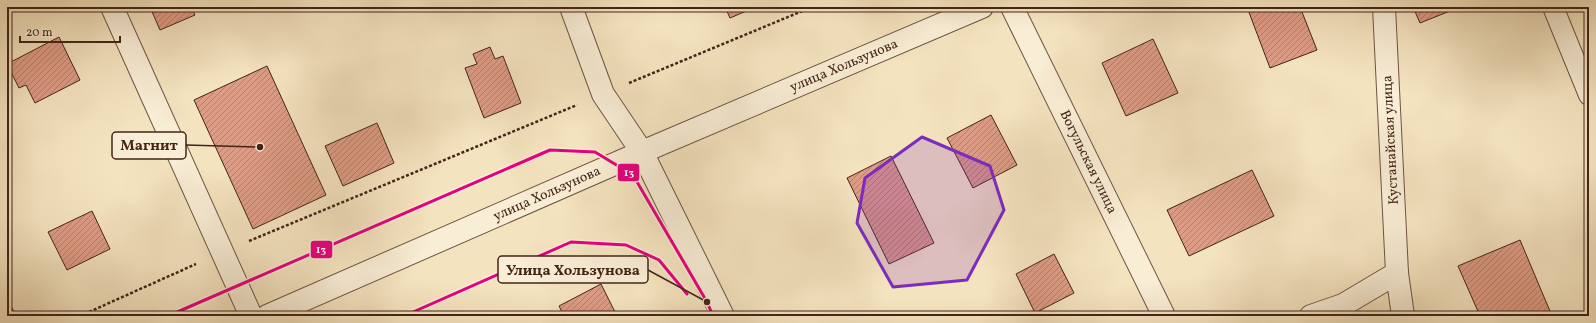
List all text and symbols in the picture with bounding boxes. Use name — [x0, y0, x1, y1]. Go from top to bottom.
scale bar — [20, 18, 120, 44]
text: 20 m — [26, 25, 53, 41]
street label: улица Хользунова — [787, 35, 901, 97]
street label: Кустанайская улица — [1378, 75, 1404, 205]
street label: Вогульская улица — [1055, 107, 1121, 217]
callout: Магнит — [112, 132, 186, 159]
text: Магнит — [120, 136, 178, 157]
street label: улица Хользунова — [490, 162, 604, 226]
line badge: 13 — [617, 163, 640, 182]
text: 13 — [624, 166, 634, 181]
line badge: 13 — [310, 240, 333, 259]
text: 13 — [316, 243, 326, 258]
callout: Улица Хользунова — [498, 256, 648, 283]
text: Улица Хользунова — [506, 261, 640, 282]

